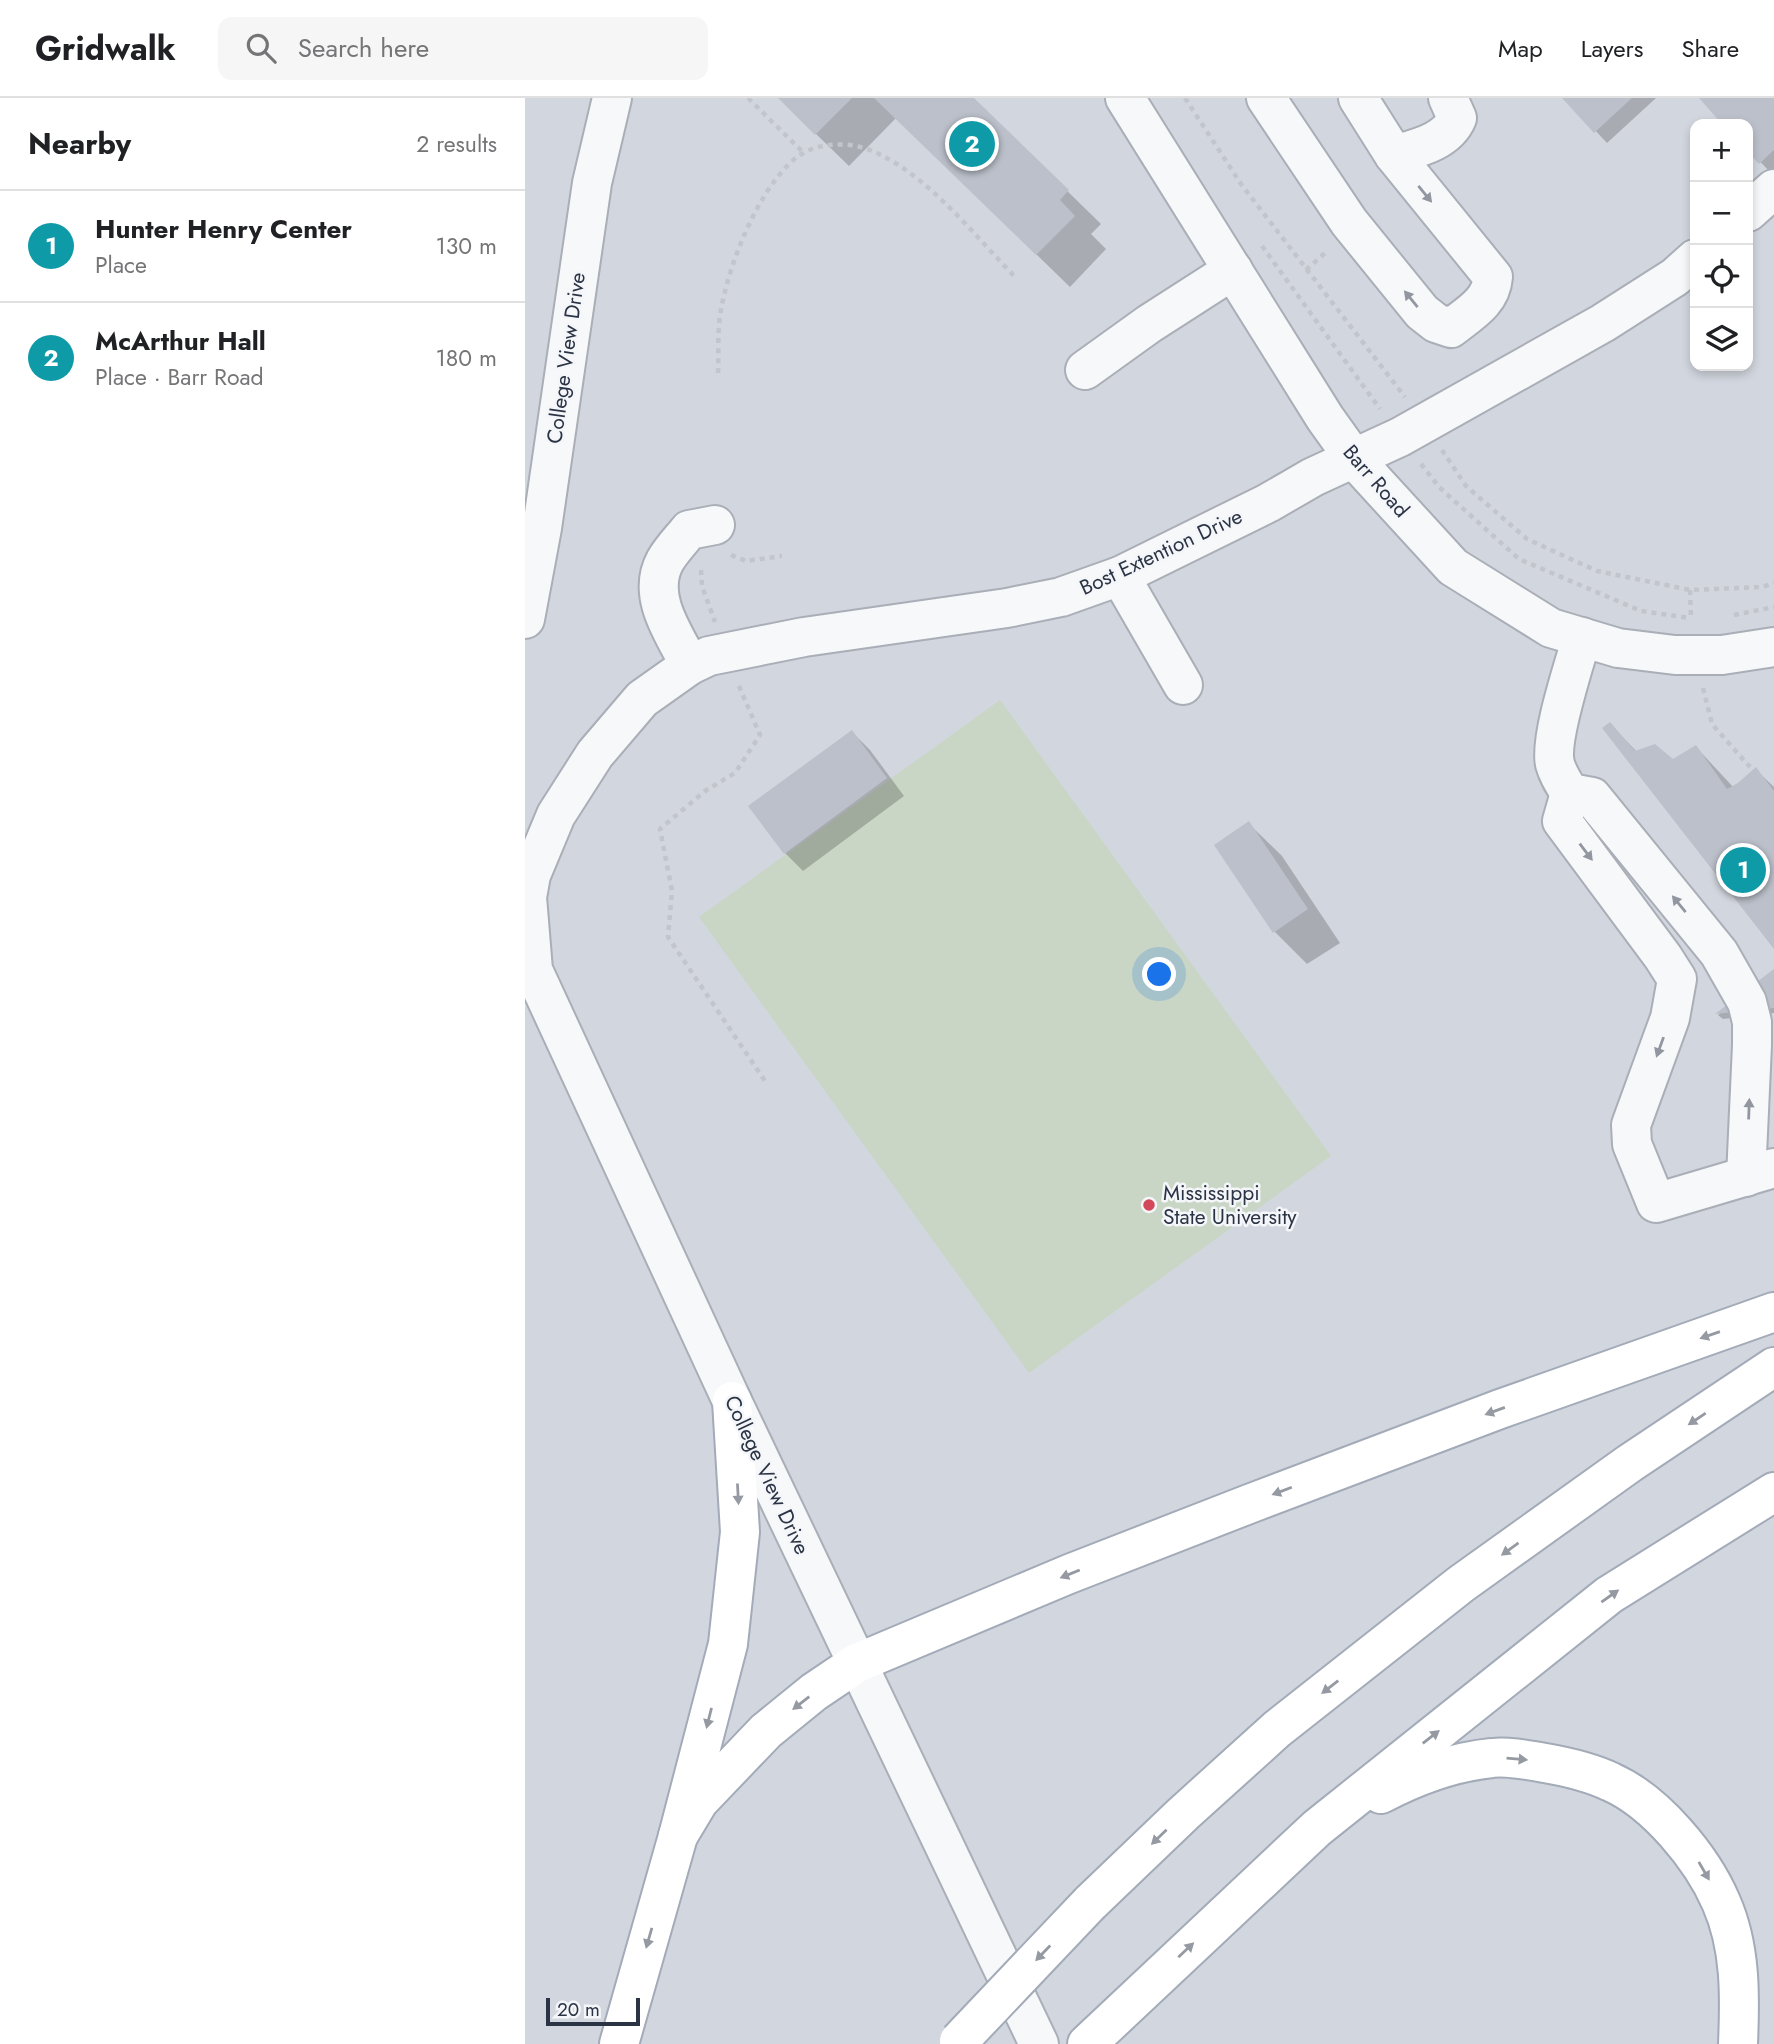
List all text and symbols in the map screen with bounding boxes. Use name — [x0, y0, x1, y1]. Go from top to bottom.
search box — [218, 17, 708, 80]
text: Gridwalk — [35, 25, 176, 72]
icon: search — [242, 29, 280, 67]
text: Search here — [298, 29, 429, 67]
text: Map — [1498, 31, 1543, 66]
text: Layers — [1581, 31, 1643, 66]
text: Share — [1681, 31, 1739, 66]
pin: 2 — [949, 118, 995, 170]
map controls — [1690, 119, 1753, 371]
button: + — [1690, 119, 1753, 182]
text: Nearby — [28, 122, 131, 165]
text: 2 results — [416, 127, 497, 161]
button: − — [1690, 182, 1753, 245]
one-way arrow — [1418, 184, 1433, 202]
text: Hunter Henry Center — [95, 210, 352, 248]
text: 1 — [45, 229, 57, 263]
text: 130 m — [435, 229, 497, 263]
button: locate — [1690, 245, 1753, 308]
text: Place — [95, 248, 147, 282]
street label: College View Drive — [539, 270, 593, 445]
one-way arrow — [1404, 290, 1419, 307]
button: layers — [1690, 308, 1753, 371]
text: McArthur Hall — [95, 322, 266, 360]
text: 2 — [43, 341, 59, 375]
text: 180 m — [435, 341, 497, 375]
text: Place · Barr Road — [95, 360, 264, 394]
street label: Barr Road — [1336, 438, 1416, 524]
street label: Bost Extention Drive — [1075, 501, 1247, 603]
one-way arrow — [1578, 843, 1593, 861]
pin: 1 — [1720, 844, 1766, 896]
one-way arrow — [1672, 896, 1687, 913]
your location — [1142, 957, 1176, 991]
one-way arrow — [1654, 1037, 1665, 1058]
one-way arrow — [1743, 1098, 1754, 1120]
place label: Mississippi State University — [1163, 1178, 1297, 1232]
marker: Mississippi State University — [1141, 1197, 1157, 1213]
one-way arrow — [1699, 1330, 1720, 1341]
street label: College View Drive — [717, 1390, 817, 1560]
one-way arrow — [1485, 1406, 1506, 1417]
one-way arrow — [1687, 1412, 1707, 1425]
one-way arrow — [733, 1483, 744, 1505]
one-way arrow — [1272, 1486, 1293, 1497]
one-way arrow — [1501, 1542, 1519, 1556]
one-way arrow — [1060, 1568, 1081, 1579]
one-way arrow — [1601, 1589, 1619, 1603]
one-way arrow — [1321, 1680, 1339, 1695]
one-way arrow — [792, 1695, 810, 1710]
one-way arrow — [703, 1708, 713, 1729]
one-way arrow — [1422, 1729, 1440, 1744]
one-way arrow — [1506, 1754, 1528, 1765]
one-way arrow — [1150, 1829, 1167, 1846]
one-way arrow — [1698, 1862, 1710, 1881]
one-way arrow — [644, 1928, 654, 1949]
one-way arrow — [1177, 1942, 1195, 1958]
one-way arrow — [1035, 1944, 1051, 1961]
scale bar — [546, 1995, 641, 2027]
text: 20 m — [557, 1996, 600, 2023]

